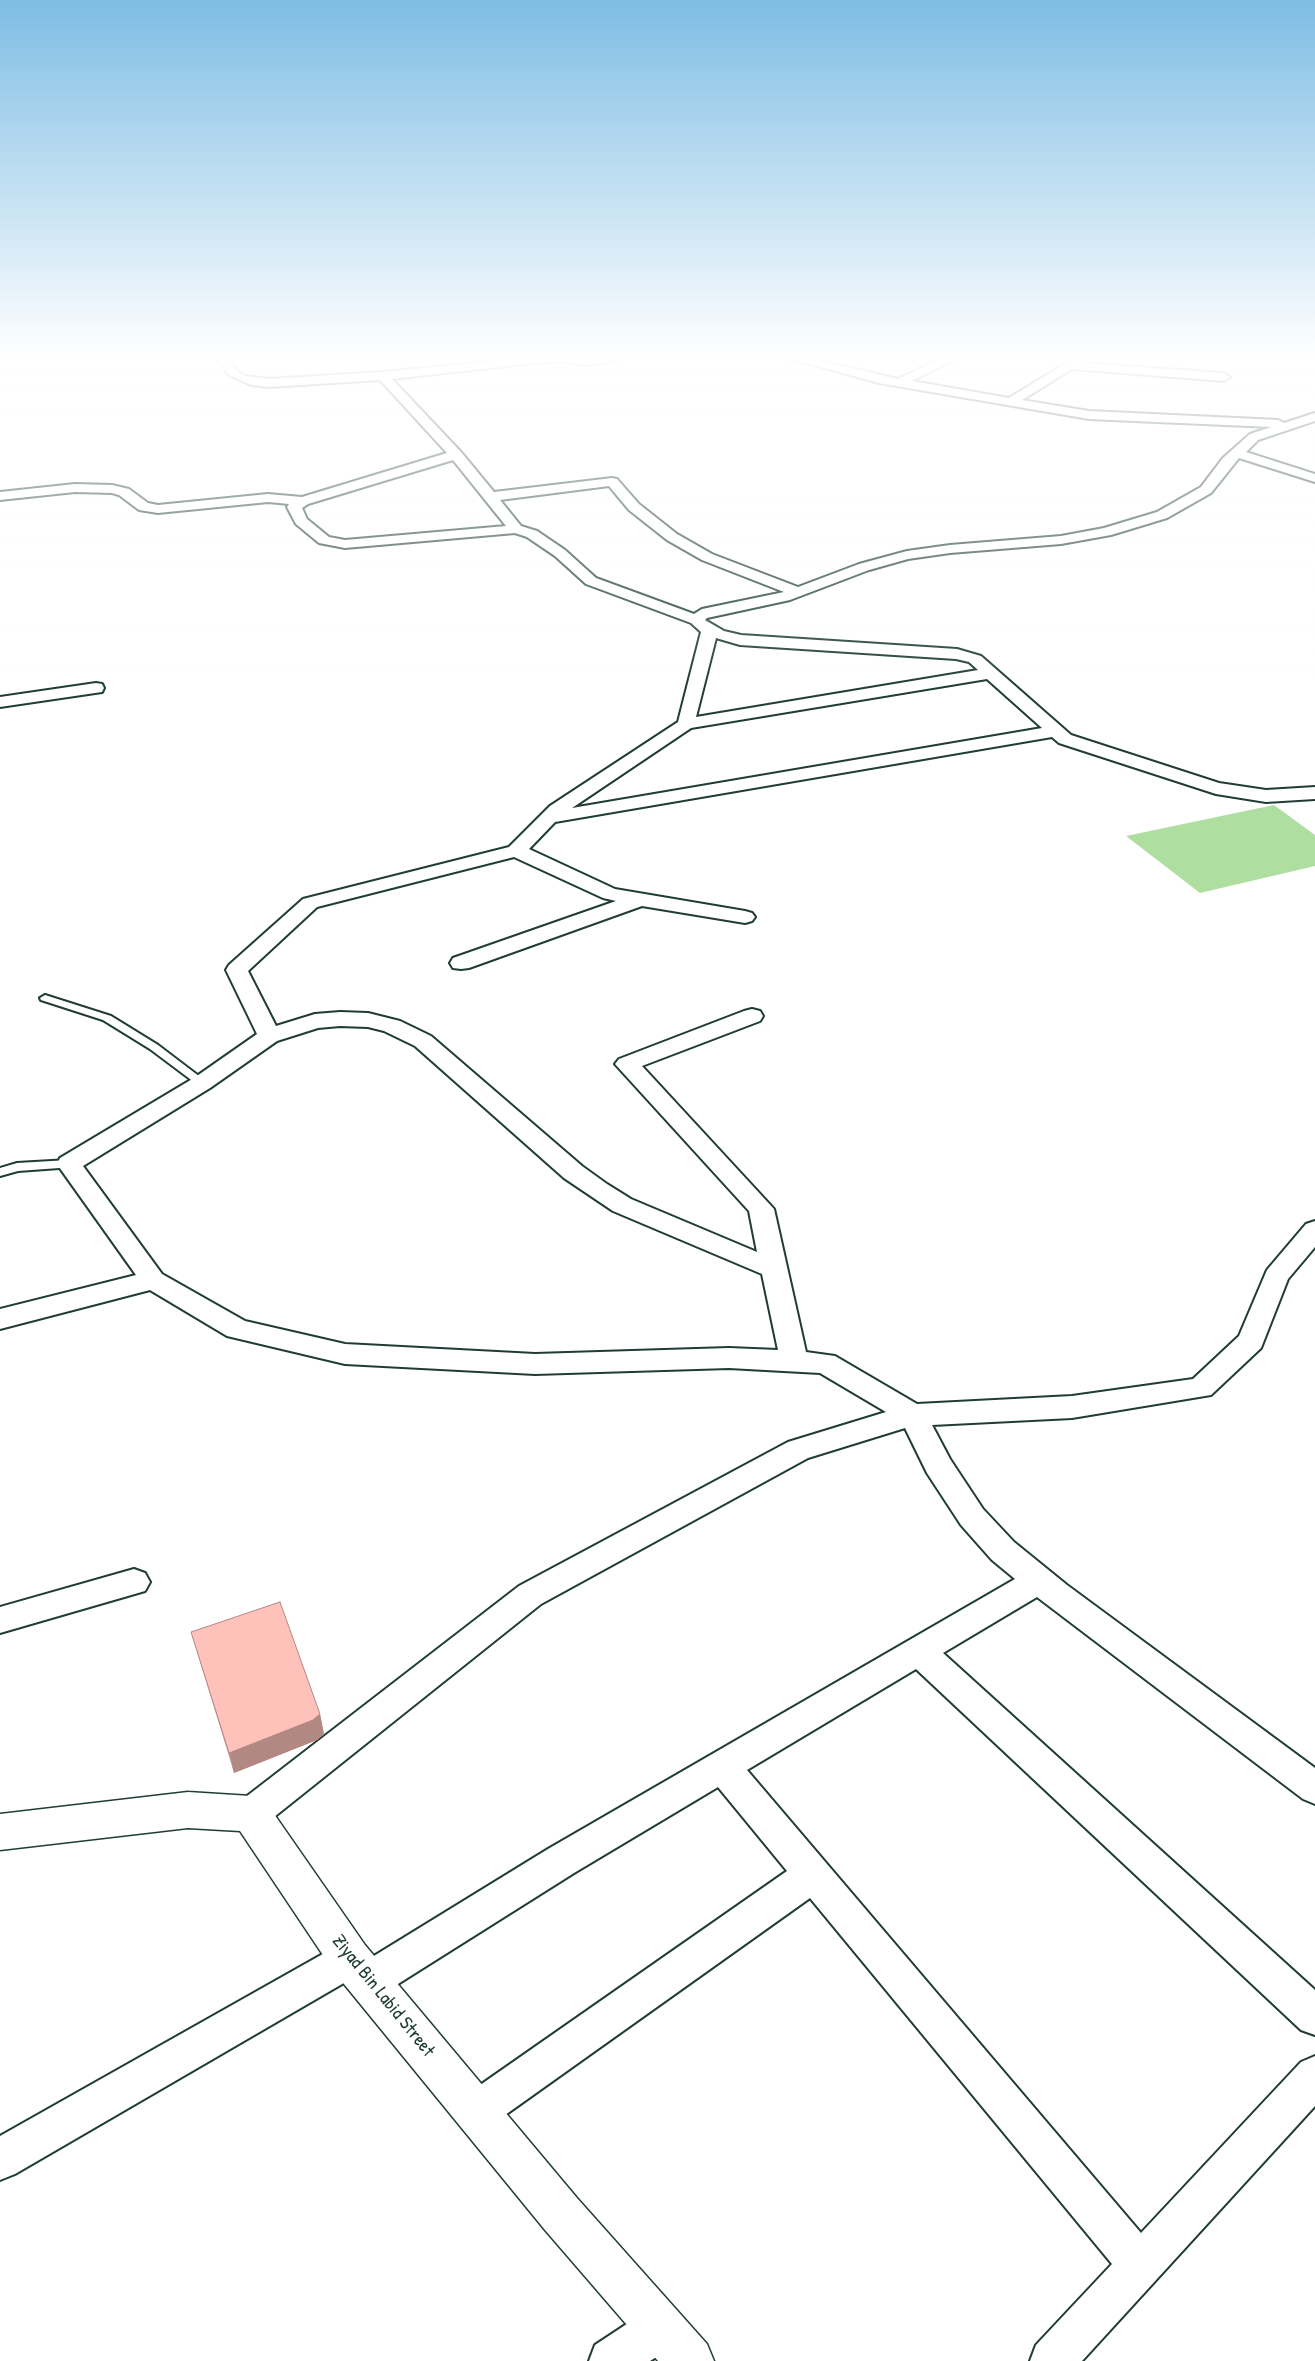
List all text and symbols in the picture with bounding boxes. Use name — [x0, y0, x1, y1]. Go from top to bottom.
street label: Ziyad Bin Labid Street — [327, 1930, 439, 2062]

